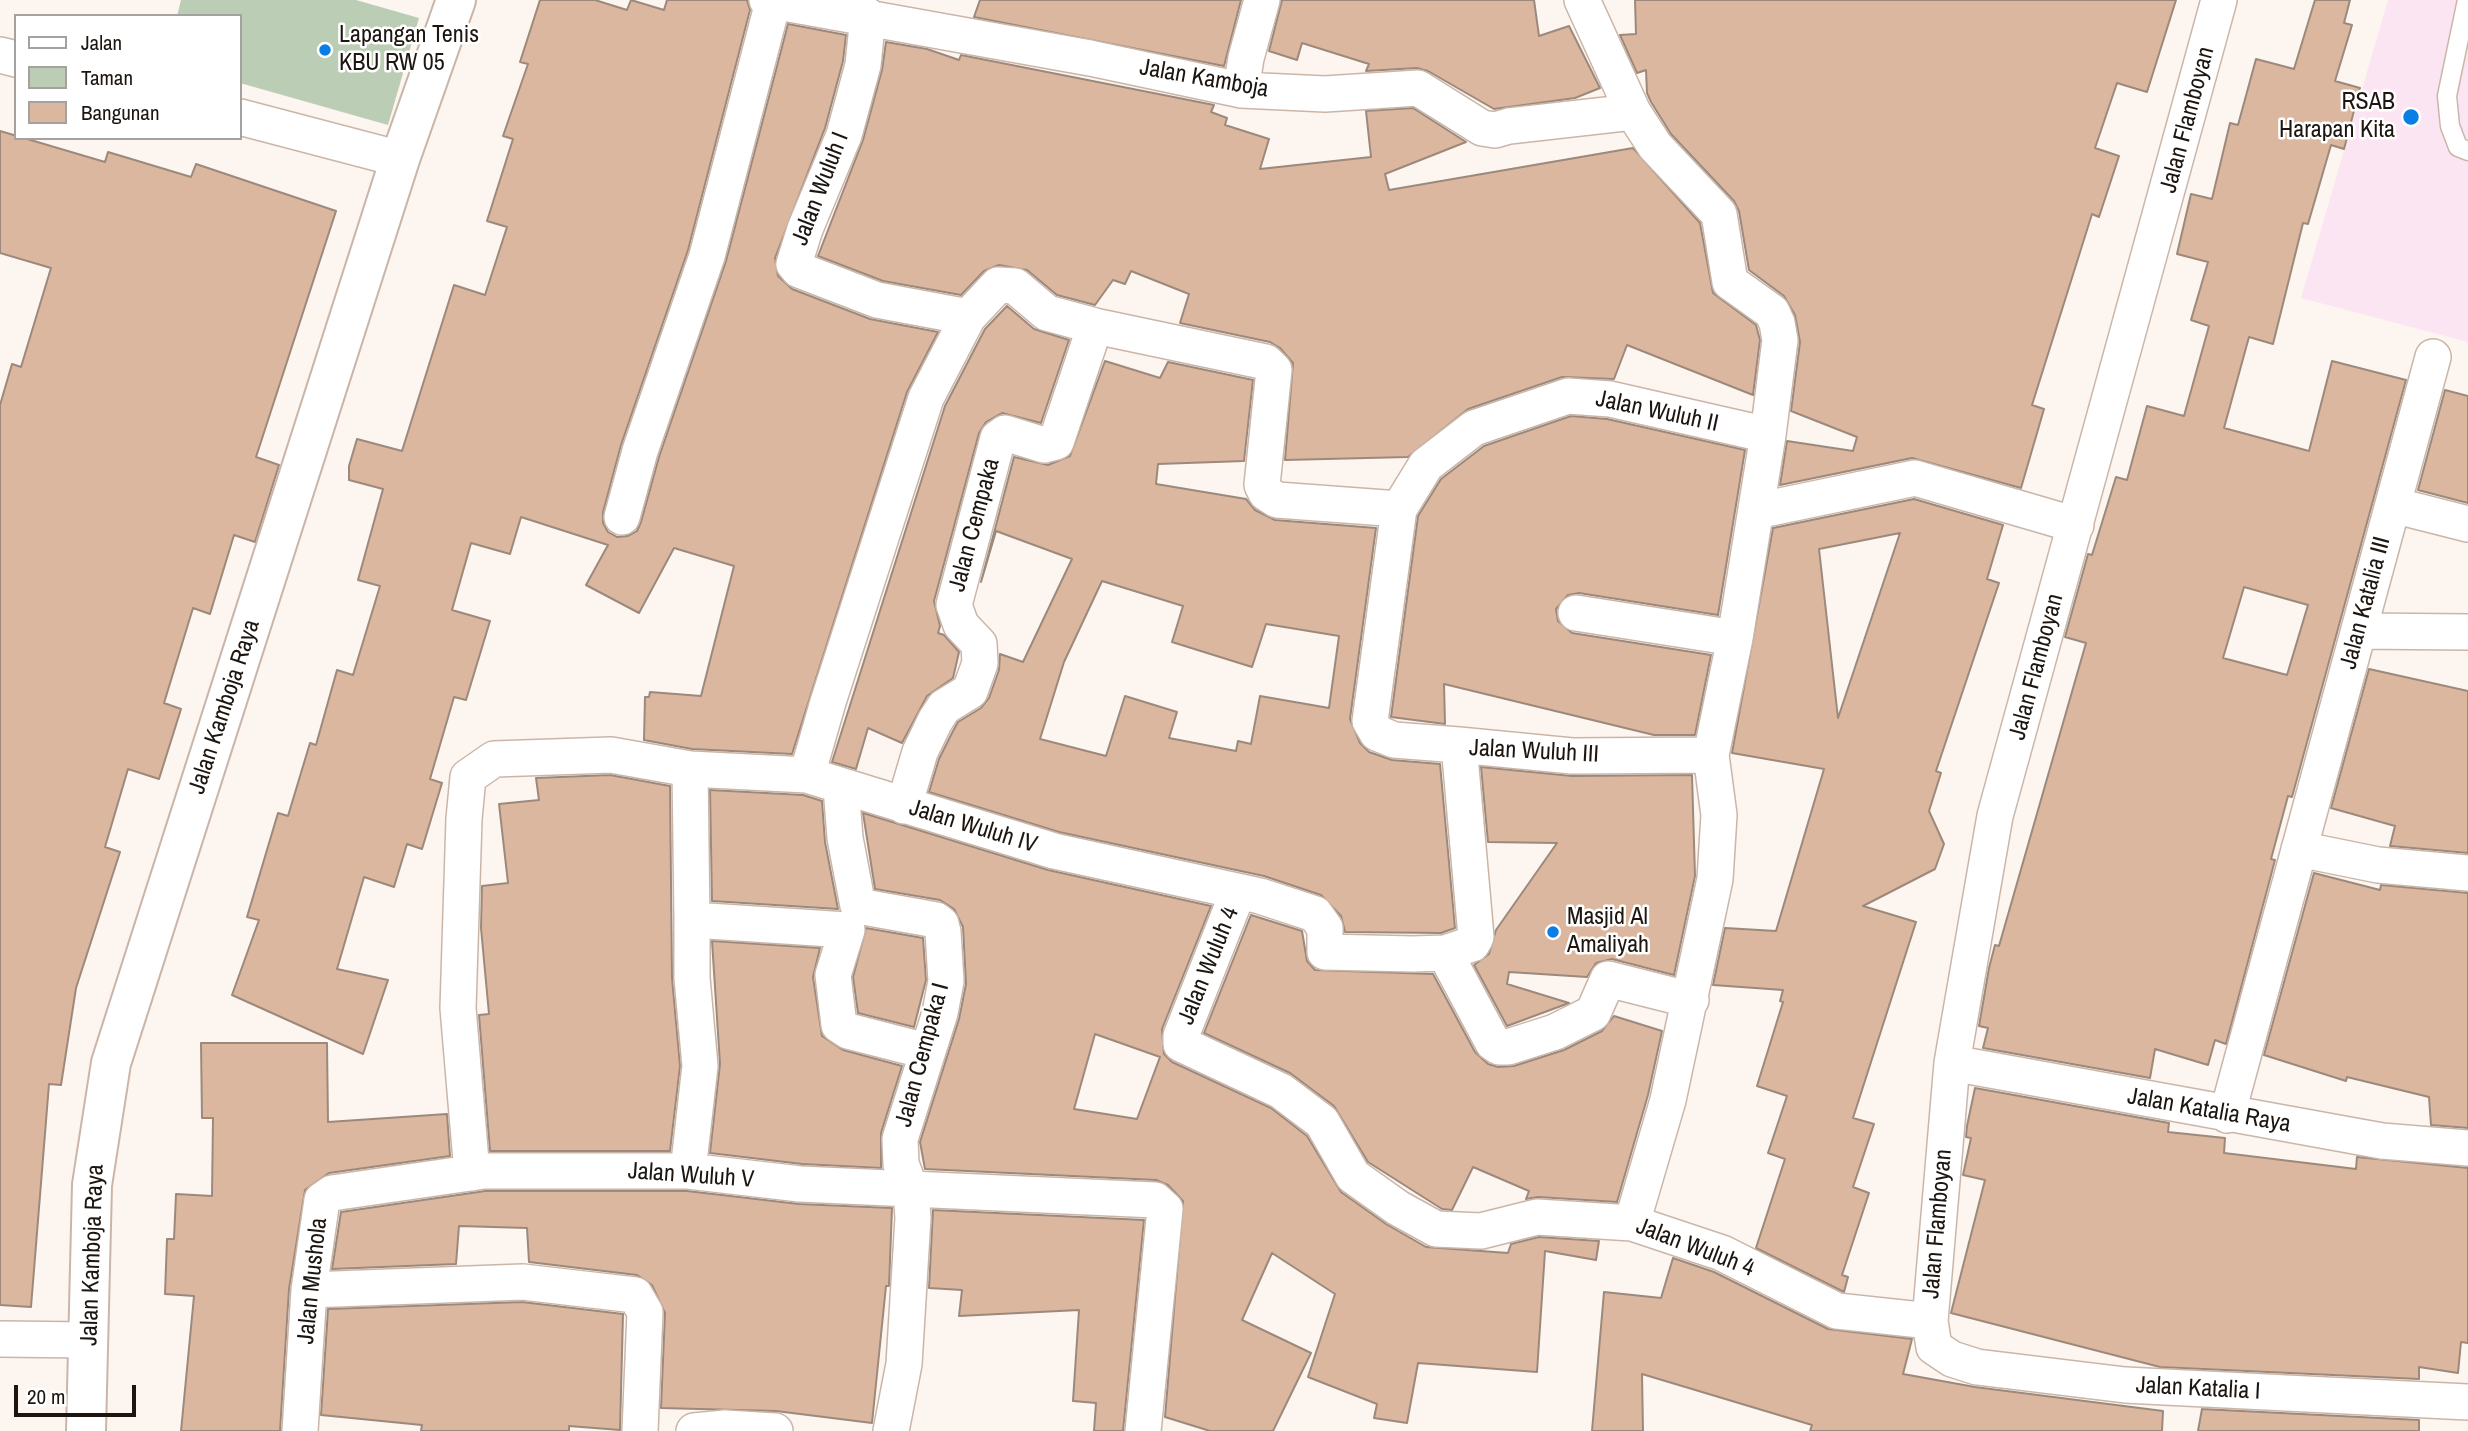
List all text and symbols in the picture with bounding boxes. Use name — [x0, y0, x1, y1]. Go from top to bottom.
legend — [14, 14, 242, 140]
place label: Lapangan Tenis KBU RW 05 — [339, 22, 479, 78]
text: Jalan — [81, 28, 122, 57]
marker: Lapangan Tenis KBU RW 05 — [317, 42, 333, 58]
street label: Jalan Flamboyan — [2155, 44, 2221, 196]
street label: Jalan Kamboja — [1137, 54, 1271, 104]
text: Taman — [81, 63, 133, 92]
place label: RSAB Harapan Kita — [2279, 89, 2395, 145]
text: Bangunan — [81, 98, 160, 127]
marker: RSAB Harapan Kita — [2401, 107, 2421, 127]
street label: Jalan Wuluh I — [786, 128, 856, 250]
street label: Jalan Wuluh II — [1593, 385, 1721, 439]
street label: Jalan Cempaka — [943, 455, 1007, 595]
street label: Jalan Katalia III — [2335, 534, 2397, 672]
street label: Jalan Flamboyan — [2004, 591, 2070, 743]
street label: Jalan Kamboja Raya — [183, 616, 267, 798]
street label: Jalan Wuluh III — [1468, 734, 1600, 770]
street label: Jalan Wuluh IV — [906, 794, 1040, 860]
street label: Jalan Wuluh 4 — [1172, 903, 1246, 1029]
place label: Masjid Al Amaliyah — [1567, 904, 1649, 960]
marker: Masjid Al Amaliyah — [1545, 924, 1561, 940]
street label: Jalan Cempaka I — [890, 980, 956, 1130]
street label: Jalan Katalia Raya — [2125, 1082, 2293, 1140]
street label: Jalan Flamboyan — [1917, 1148, 1959, 1300]
street label: Jalan Wuluh V — [627, 1157, 755, 1195]
street label: Jalan Kamboja Raya — [75, 1164, 111, 1346]
street label: Jalan Wuluh 4 — [1632, 1212, 1758, 1284]
street label: Jalan Mushola — [292, 1216, 334, 1346]
street label: Jalan Katalia I — [2135, 1371, 2261, 1407]
scale bar — [18, 1372, 140, 1416]
text: 20 m — [27, 1382, 65, 1411]

